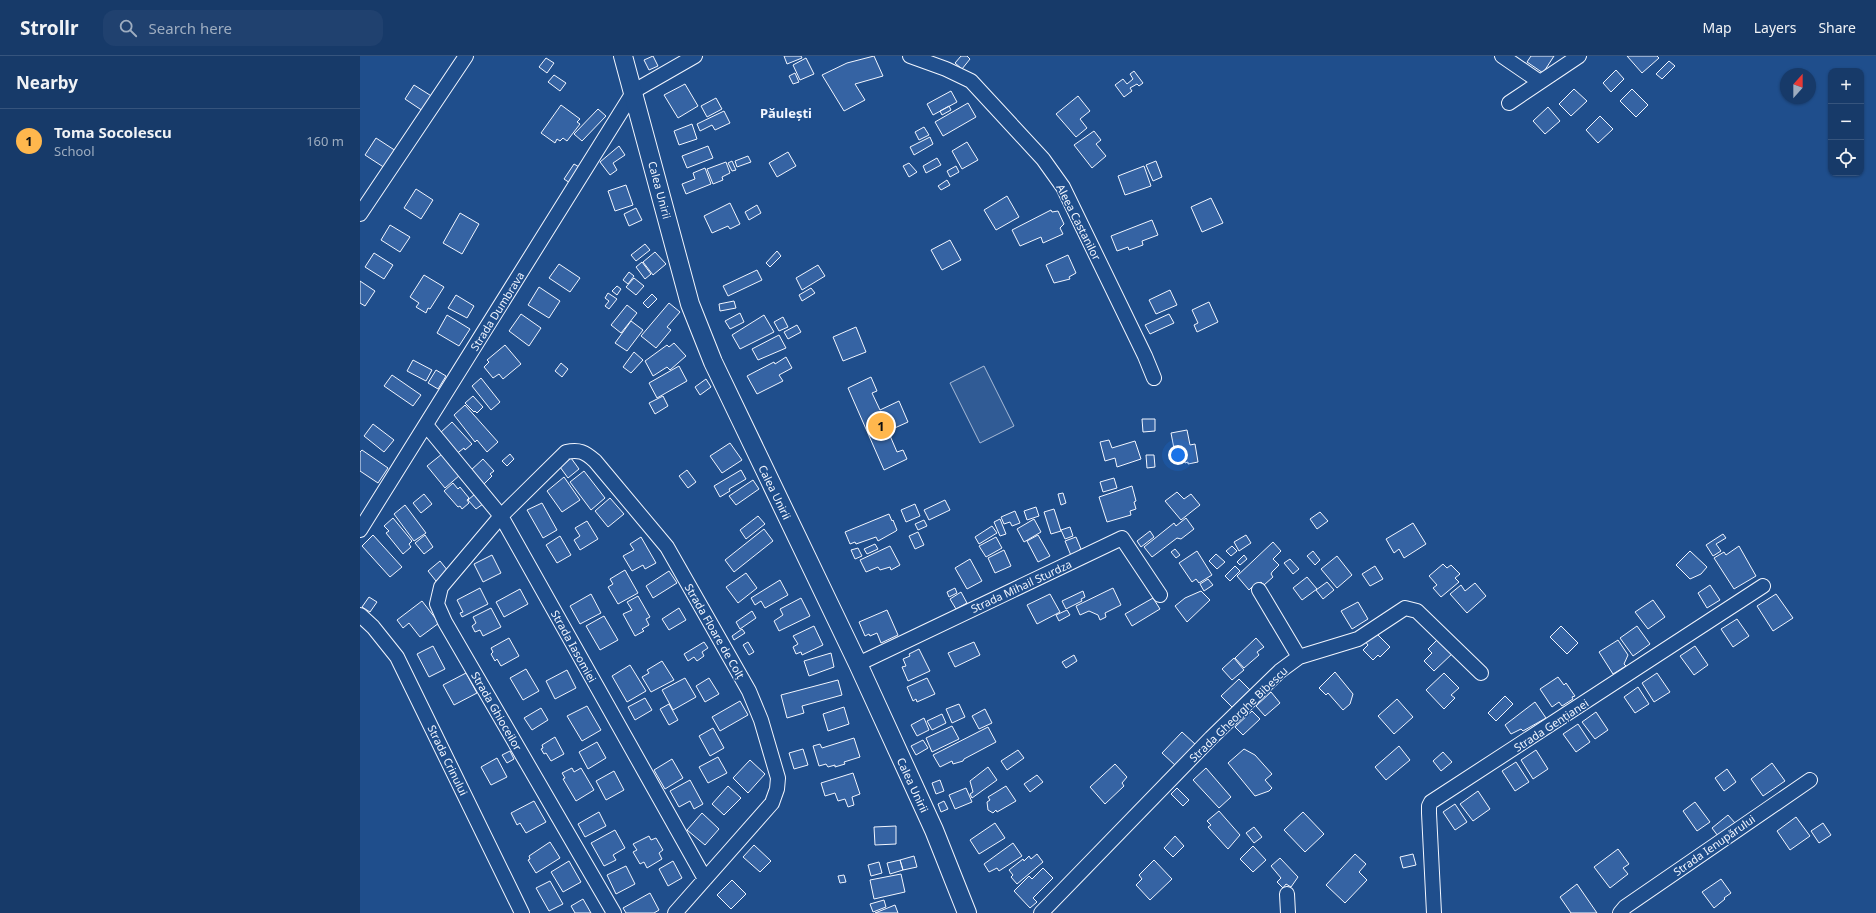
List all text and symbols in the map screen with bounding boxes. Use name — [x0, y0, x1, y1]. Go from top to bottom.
search box — [103, 10, 383, 46]
text: Strollr — [20, 15, 79, 41]
icon: search — [117, 17, 139, 39]
text: Search here — [149, 18, 232, 38]
text: Map — [1703, 18, 1732, 37]
text: Layers — [1754, 18, 1796, 37]
text: Share — [1818, 18, 1856, 37]
north arrow — [1780, 68, 1816, 104]
map controls — [1828, 68, 1864, 176]
button: + — [1828, 68, 1864, 104]
text: Nearby — [16, 71, 78, 94]
district label: Păulești — [760, 104, 812, 122]
button: − — [1828, 104, 1864, 140]
text: Toma Socolescu — [54, 122, 172, 142]
text: 1 — [25, 132, 33, 150]
text: 160 m — [306, 132, 344, 150]
button: locate — [1828, 140, 1864, 176]
text: School — [54, 142, 95, 160]
street label: Calea Unirii — [645, 160, 675, 220]
street label: Aleea Castanilor — [1053, 181, 1105, 263]
street label: Strada Dumbrava — [467, 269, 527, 353]
pin: 1 — [868, 411, 894, 441]
your location — [1168, 445, 1188, 465]
street label: Calea Unirii — [755, 462, 795, 522]
street label: Strada Mihail Sturdza — [968, 556, 1074, 616]
street label: Strada Floare de Colț — [682, 581, 748, 681]
street label: Strada Iasomiei — [548, 607, 600, 685]
street label: Strada Gheorghe Bibescu — [1186, 663, 1290, 765]
street label: Strada Ghioceilor — [468, 669, 526, 754]
street label: Strada Gențianei — [1511, 695, 1591, 755]
street label: Strada Crinului — [424, 722, 472, 798]
street label: Calea Unirii — [894, 755, 932, 815]
street label: Strada Ienupărului — [1670, 811, 1758, 879]

